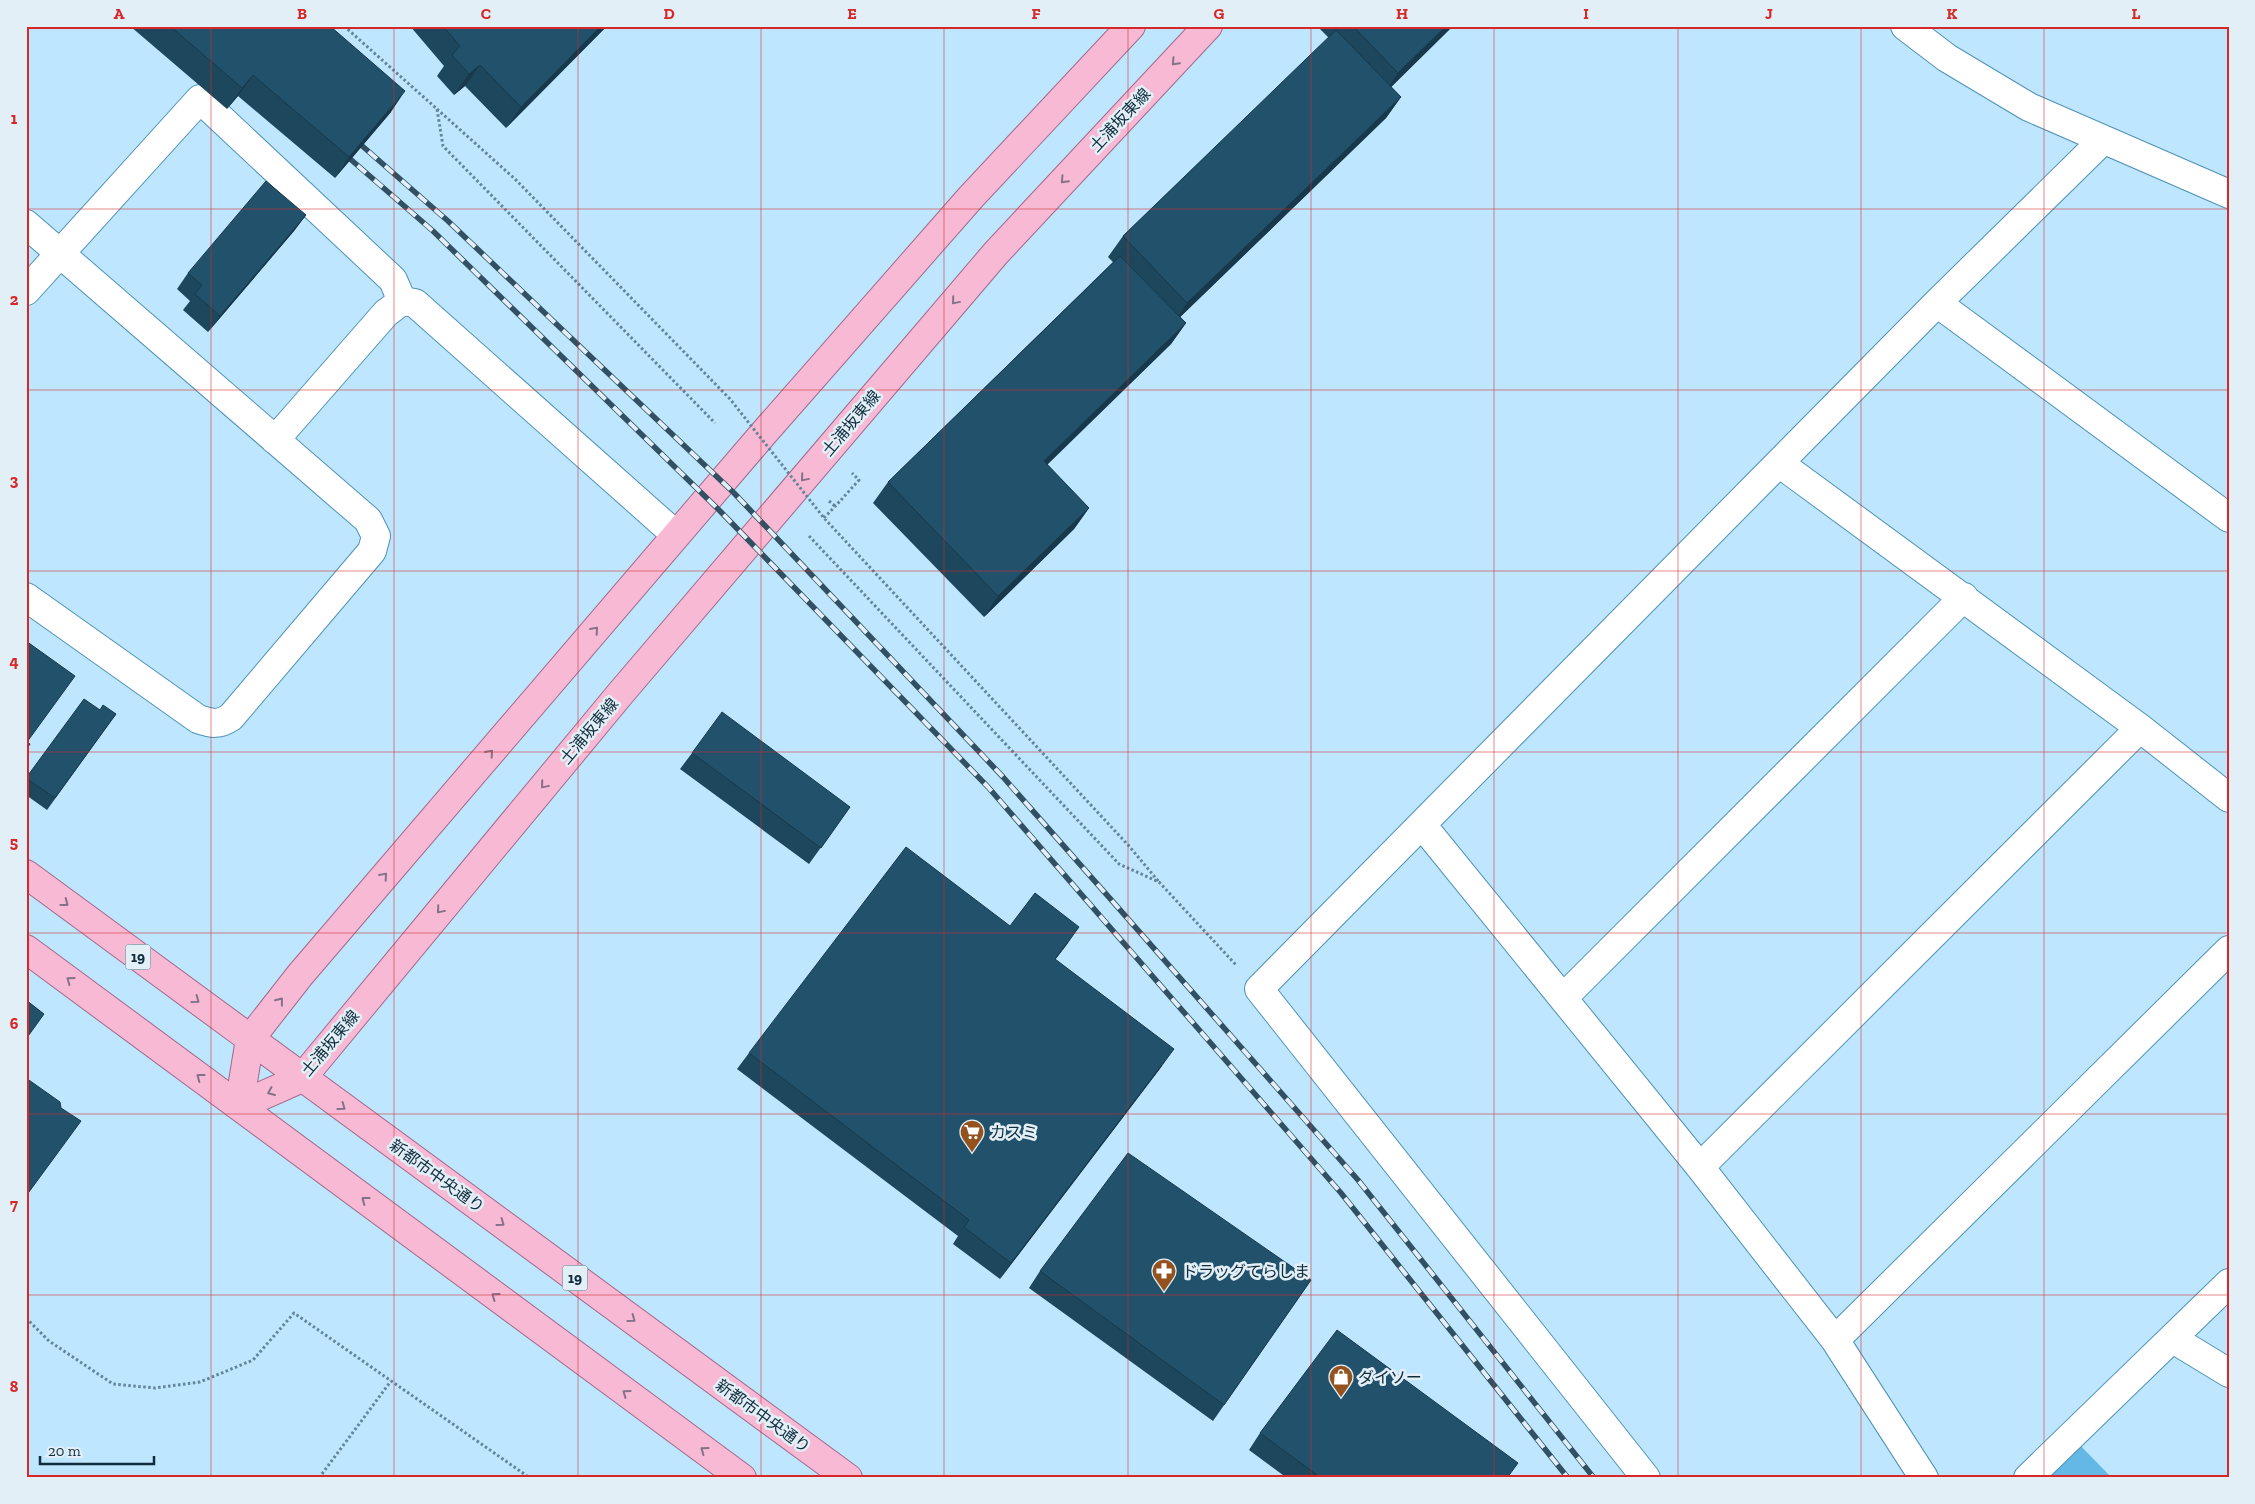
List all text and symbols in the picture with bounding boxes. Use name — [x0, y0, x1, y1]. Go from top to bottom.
text: A — [114, 4, 125, 23]
text: B — [297, 4, 307, 23]
text: C — [481, 4, 491, 23]
text: D — [663, 4, 675, 23]
text: E — [847, 4, 857, 23]
text: F — [1031, 4, 1041, 23]
text: G — [1214, 4, 1225, 23]
text: H — [1396, 4, 1408, 23]
text: I — [1583, 4, 1589, 23]
text: J — [1765, 4, 1773, 23]
text: K — [1947, 4, 1958, 23]
text: L — [2132, 4, 2141, 23]
one-way arrow — [1172, 56, 1181, 65]
street label: 土浦坂東線 — [1086, 84, 1154, 156]
text: 1 — [11, 109, 18, 128]
one-way arrow — [1061, 175, 1070, 184]
text: 2 — [10, 290, 19, 309]
one-way arrow — [952, 295, 961, 304]
street label: 土浦坂東線 — [818, 386, 884, 460]
text: 3 — [10, 471, 19, 490]
one-way arrow — [801, 472, 810, 481]
one-way arrow — [590, 626, 599, 635]
text: 4 — [9, 652, 19, 671]
street label: 土浦坂東線 — [556, 694, 622, 768]
one-way arrow — [484, 750, 492, 759]
one-way arrow — [542, 779, 550, 788]
text: 5 — [10, 833, 18, 852]
one-way arrow — [378, 873, 387, 882]
one-way arrow — [59, 897, 69, 906]
one-way arrow — [437, 904, 446, 913]
road number: 19 — [126, 944, 150, 970]
one-way arrow — [67, 978, 76, 986]
one-way arrow — [190, 994, 200, 1003]
one-way arrow — [274, 998, 282, 1007]
street label: 土浦坂東線 — [297, 1006, 363, 1080]
text: 6 — [10, 1014, 19, 1033]
one-way arrow — [196, 1074, 206, 1083]
one-way arrow — [267, 1086, 276, 1096]
one-way arrow — [336, 1101, 345, 1109]
supermarket icon: カスミ — [959, 1119, 985, 1153]
place label: カスミ — [990, 1123, 1038, 1142]
street label: 新都市中央通り — [386, 1135, 488, 1217]
text: 7 — [10, 1195, 18, 1214]
one-way arrow — [361, 1197, 371, 1206]
one-way arrow — [495, 1218, 504, 1226]
pharmacy icon: ドラッグてらしま — [1151, 1258, 1177, 1292]
place label: ドラッグてらしま — [1182, 1262, 1310, 1281]
road number: 19 — [562, 1266, 588, 1290]
one-way arrow — [492, 1294, 501, 1302]
one-way arrow — [626, 1314, 635, 1322]
shop icon: ダイソー — [1328, 1364, 1354, 1398]
place label: ダイソー — [1358, 1368, 1422, 1387]
street label: 新都市中央通り — [712, 1375, 814, 1457]
text: 8 — [10, 1377, 19, 1396]
one-way arrow — [622, 1390, 632, 1399]
scale bar — [40, 1434, 154, 1466]
text: 20 m — [48, 1442, 81, 1460]
one-way arrow — [700, 1447, 709, 1456]

